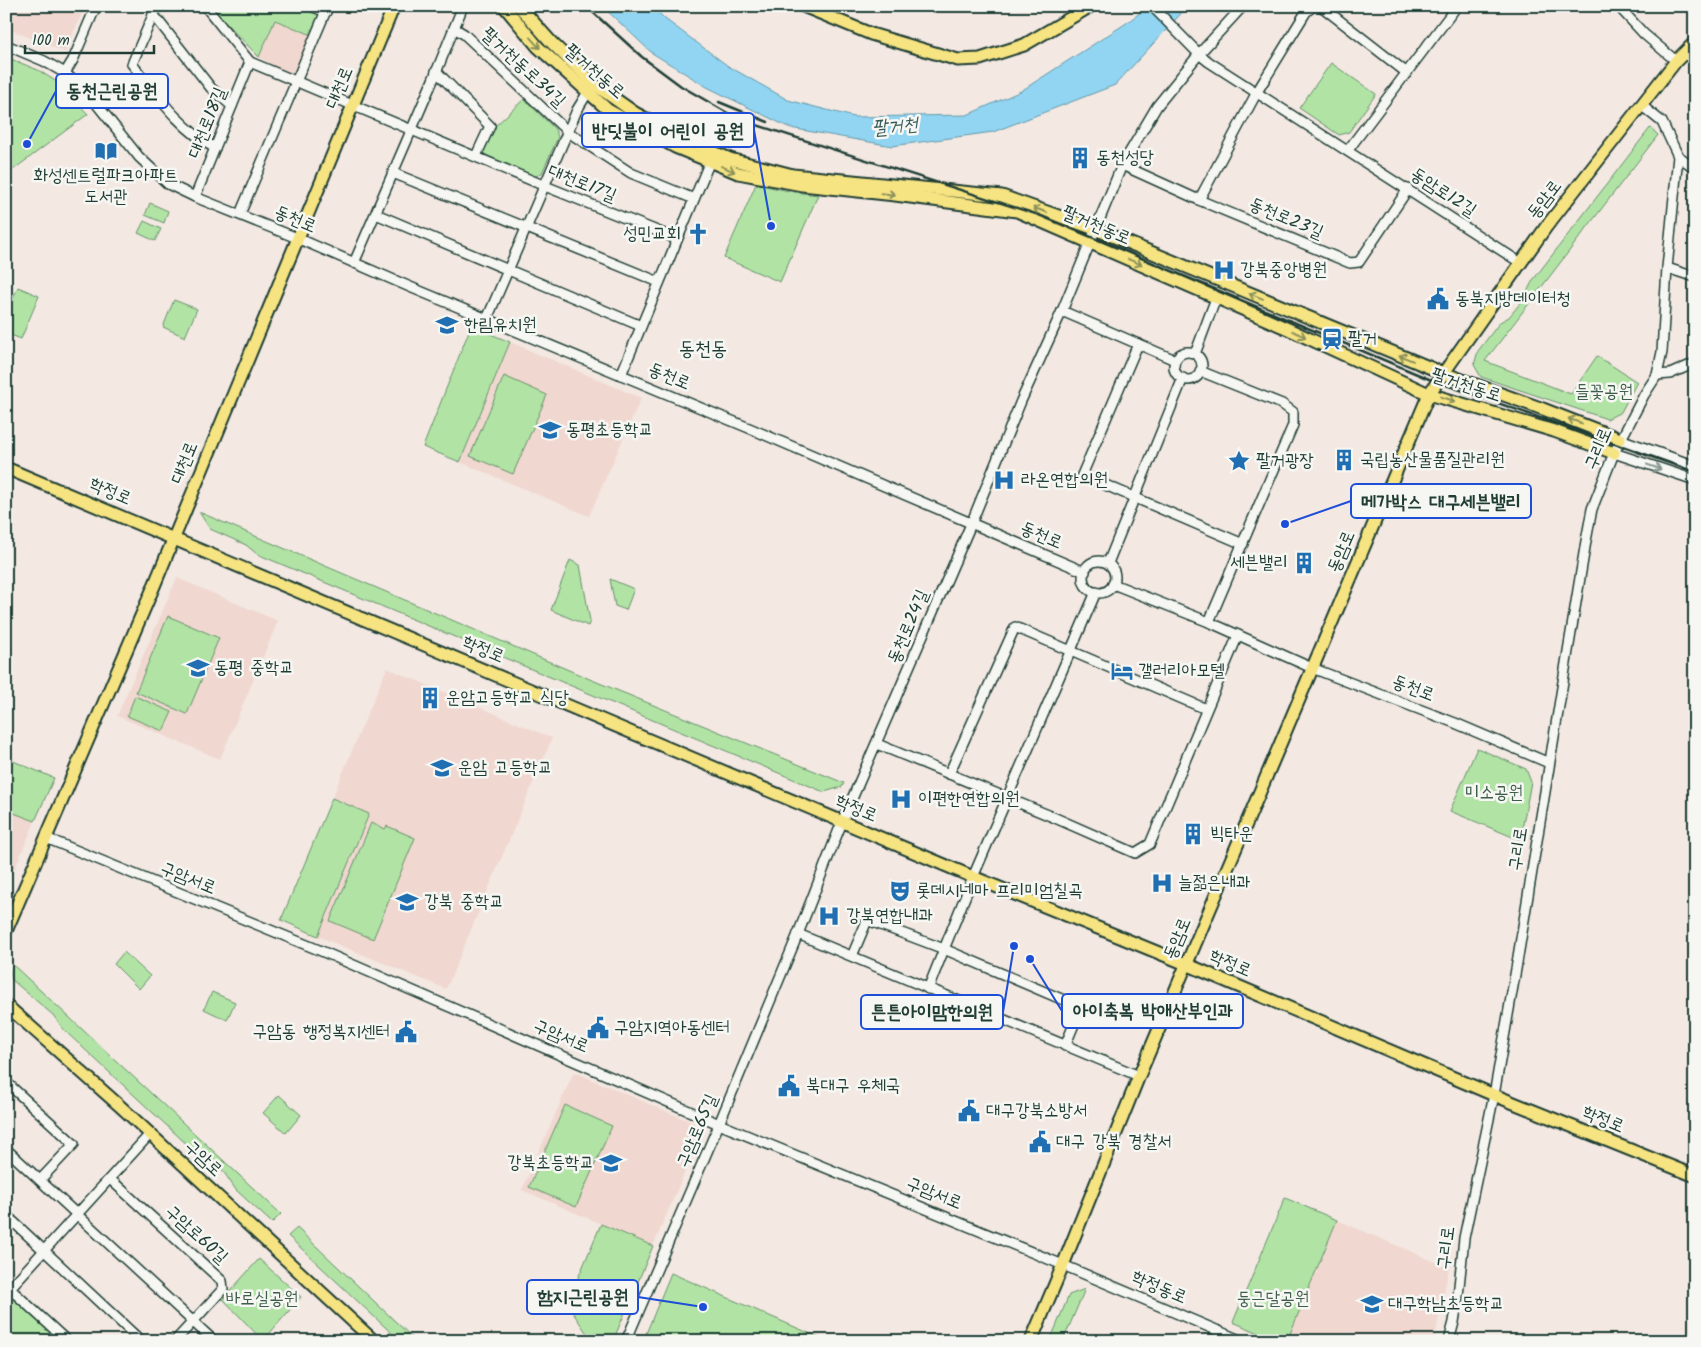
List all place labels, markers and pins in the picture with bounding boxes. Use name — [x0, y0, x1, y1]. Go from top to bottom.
callout: 동천근린공원 — [56, 74, 168, 108]
callout: 반딧불이 어린이 공원 — [582, 113, 754, 147]
library icon: 화성센트럴파크아파트 도서관 — [93, 138, 119, 164]
place label: 동천성당 — [1096, 144, 1154, 173]
building icon: 동천성당 — [1067, 145, 1093, 171]
place label: 화성센트럴파크아파트 도서관 — [34, 162, 178, 212]
place label: 성민교회 — [623, 220, 681, 249]
church icon: 성민교회 — [685, 221, 711, 247]
place label: 강북중앙병원 — [1240, 256, 1327, 285]
hospital icon: 강북중앙병원 — [1211, 257, 1237, 283]
place label: 동북지방데이터청 — [1455, 285, 1571, 314]
public building icon: 동북지방데이터청 — [1425, 286, 1451, 312]
place label: 한림유치원 — [464, 311, 536, 340]
school or university icon: 한림유치원 — [434, 312, 460, 338]
place label: 팔거 — [1348, 325, 1377, 354]
station icon: 팔거 — [1319, 326, 1345, 352]
place label: 동평초등학교 — [566, 416, 653, 445]
school or university icon: 동평초등학교 — [537, 417, 563, 443]
place label: 국립농산물품질관리원 — [1360, 446, 1505, 475]
place label: 팔거광장 — [1256, 447, 1314, 476]
building icon: 국립농산물품질관리원 — [1331, 447, 1357, 473]
place icon: 팔거광장 — [1226, 448, 1252, 474]
place label: 라온연합의원 — [1021, 466, 1108, 495]
hospital icon: 라온연합의원 — [991, 467, 1017, 493]
callout: 메가박스 대구세븐밸리 — [1351, 484, 1531, 518]
place label: 세븐밸리 — [1230, 549, 1288, 578]
building icon: 세븐밸리 — [1291, 550, 1317, 576]
place label: 동평 중학교 — [214, 654, 294, 683]
school or university icon: 동평 중학교 — [185, 655, 211, 681]
place label: 갤러리아모텔 — [1138, 657, 1225, 686]
hotel icon: 갤러리아모텔 — [1109, 658, 1135, 684]
place label: 운암고등학교 식당 — [446, 684, 570, 713]
building icon: 운암고등학교 식당 — [417, 685, 443, 711]
place label: 운암 고등학교 — [458, 754, 552, 783]
school or university icon: 운암 고등학교 — [429, 755, 455, 781]
place label: 이편한연합의원 — [918, 785, 1019, 814]
hospital icon: 이편한연합의원 — [888, 786, 914, 812]
place label: 빅타운 — [1210, 820, 1253, 849]
building icon: 빅타운 — [1180, 821, 1206, 847]
place label: 늘젊은내과 — [1178, 869, 1250, 898]
hospital icon: 늘젊은내과 — [1149, 870, 1175, 896]
place label: 롯데시네마 프리미엄칠곡 — [916, 877, 1083, 906]
theatre icon: 롯데시네마 프리미엄칠곡 — [887, 878, 913, 904]
place label: 강북 중학교 — [424, 888, 504, 917]
school or university icon: 강북 중학교 — [394, 889, 420, 915]
place label: 강북연합내과 — [846, 902, 933, 931]
hospital icon: 강북연합내과 — [816, 903, 842, 929]
callout: 아이축복 박애산부인과 — [1062, 994, 1243, 1028]
callout: 튼튼아이맘한의원 — [861, 995, 1003, 1029]
place label: 구암지역아동센터 — [614, 1014, 730, 1043]
public building icon: 구암지역아동센터 — [585, 1015, 611, 1041]
place label: 구암동 행정복지센터 — [252, 1018, 390, 1047]
public building icon: 구암동 행정복지센터 — [393, 1019, 419, 1045]
place label: 북대구 우체국 — [806, 1072, 900, 1101]
public building icon: 북대구 우체국 — [776, 1073, 802, 1099]
place label: 대구강북소방서 — [986, 1097, 1087, 1126]
public building icon: 대구강북소방서 — [956, 1098, 982, 1124]
place label: 대구 강북 경찰서 — [1056, 1128, 1172, 1157]
public building icon: 대구 강북 경찰서 — [1027, 1129, 1053, 1155]
place label: 강북초등학교 — [507, 1149, 594, 1178]
school or university icon: 강북초등학교 — [598, 1150, 624, 1176]
callout: 함지근린공원 — [527, 1280, 638, 1314]
place label: 대구학남초등학교 — [1388, 1290, 1504, 1319]
school or university icon: 대구학남초등학교 — [1359, 1291, 1385, 1317]

